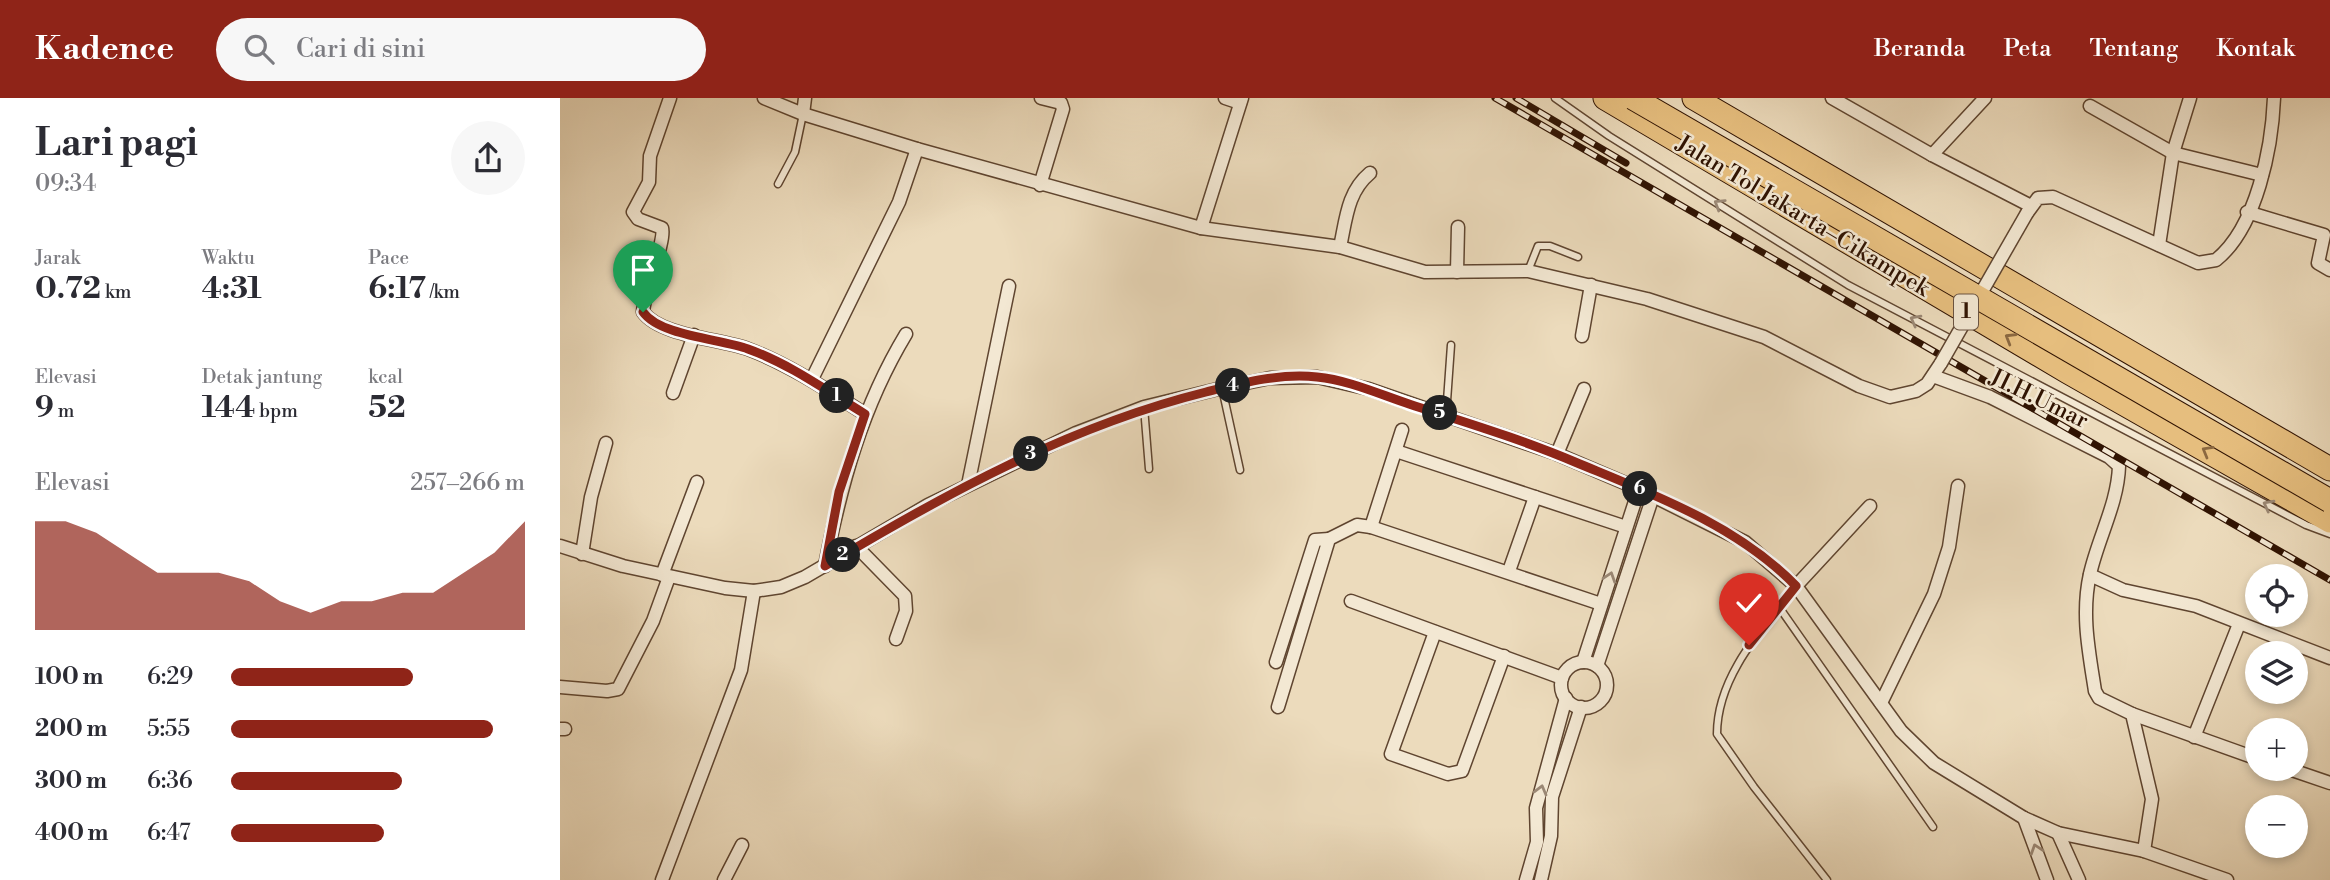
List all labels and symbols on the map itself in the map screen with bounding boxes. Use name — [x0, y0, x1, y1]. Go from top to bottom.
street label: Jalan Tol Jakarta–Cikampek — [1670, 129, 1936, 303]
one-way arrow — [1714, 200, 1727, 213]
pin — [613, 240, 673, 312]
road number: 1 — [1954, 294, 1978, 330]
one-way arrow — [1910, 314, 1922, 328]
one-way arrow — [2004, 333, 2017, 346]
street label: JI.H.Umar — [1984, 363, 2093, 435]
pin: 4 — [1216, 368, 1250, 404]
pin: 1 — [820, 378, 854, 414]
pin: 5 — [1422, 396, 1458, 430]
pin: 3 — [1014, 436, 1049, 472]
one-way arrow — [2201, 446, 2214, 459]
pin: 6 — [1622, 472, 1658, 506]
one-way arrow — [2263, 500, 2275, 514]
pin: 2 — [826, 538, 860, 573]
one-way arrow — [1602, 571, 1616, 583]
pin — [1719, 573, 1779, 645]
one-way arrow — [1533, 784, 1547, 796]
one-way arrow — [2030, 843, 2045, 855]

